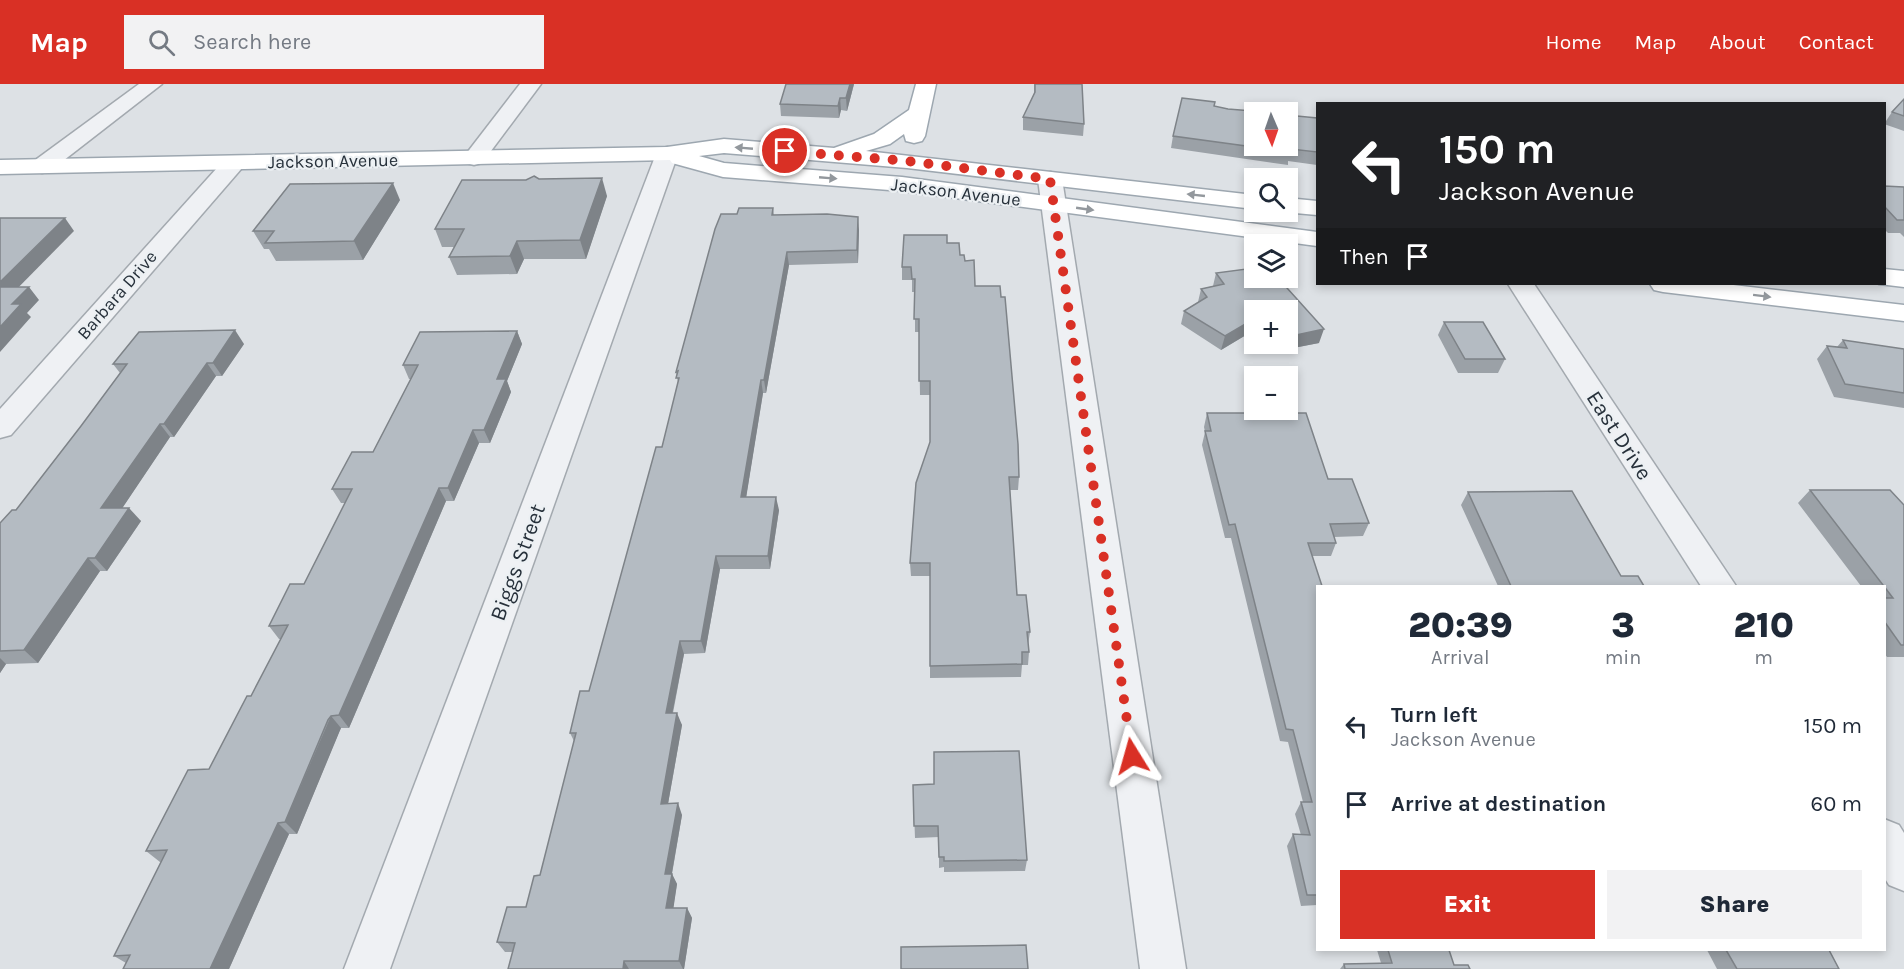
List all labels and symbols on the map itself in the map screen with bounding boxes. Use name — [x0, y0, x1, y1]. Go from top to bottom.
north arrow — [1244, 102, 1298, 156]
pin — [759, 125, 810, 176]
one-way arrow — [735, 143, 754, 153]
street label: Jackson Avenue — [268, 149, 398, 173]
one-way arrow — [819, 173, 838, 183]
street label: Jackson Avenue — [890, 173, 1022, 211]
one-way arrow — [1186, 190, 1205, 200]
one-way arrow — [1075, 204, 1094, 213]
street label: Barbara Drive — [72, 246, 162, 344]
one-way arrow — [1753, 291, 1772, 300]
street label: East Drive — [1581, 386, 1658, 485]
street label: Biggs Street — [485, 500, 551, 624]
position arrow — [1100, 724, 1164, 788]

